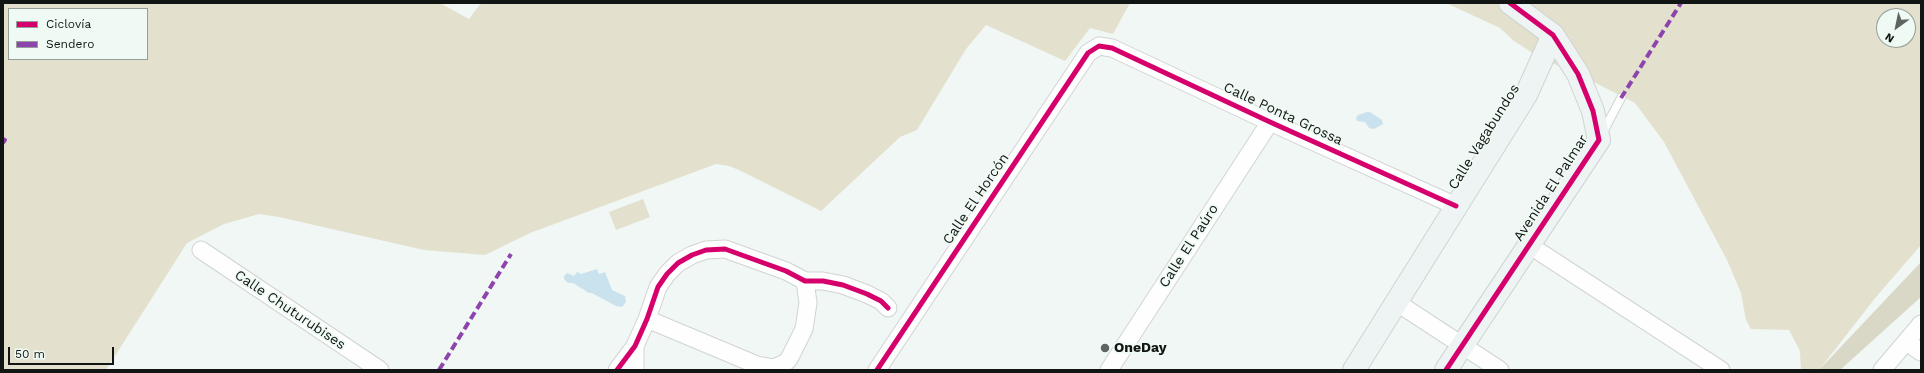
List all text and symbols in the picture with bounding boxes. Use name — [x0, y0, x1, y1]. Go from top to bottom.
legend — [8, 8, 148, 60]
north arrow — [1876, 8, 1916, 48]
text: Ciclovía — [46, 17, 91, 31]
text: N — [1883, 30, 1897, 45]
text: Sendero — [46, 37, 94, 51]
street label: Calle Ponta Grossa — [1221, 79, 1345, 149]
street label: Calle Vagabundos — [1445, 81, 1523, 193]
street label: Avenida El Palmar — [1510, 132, 1592, 244]
street label: Calle El Horcón — [939, 150, 1013, 248]
street label: Calle El Paúro — [1156, 201, 1222, 291]
street label: Calle Chuturubises — [231, 267, 349, 353]
scale bar — [10, 339, 116, 365]
place label: OneDay — [1114, 340, 1167, 356]
marker: OneDay — [1099, 342, 1111, 354]
text: 50 m — [15, 347, 45, 361]

